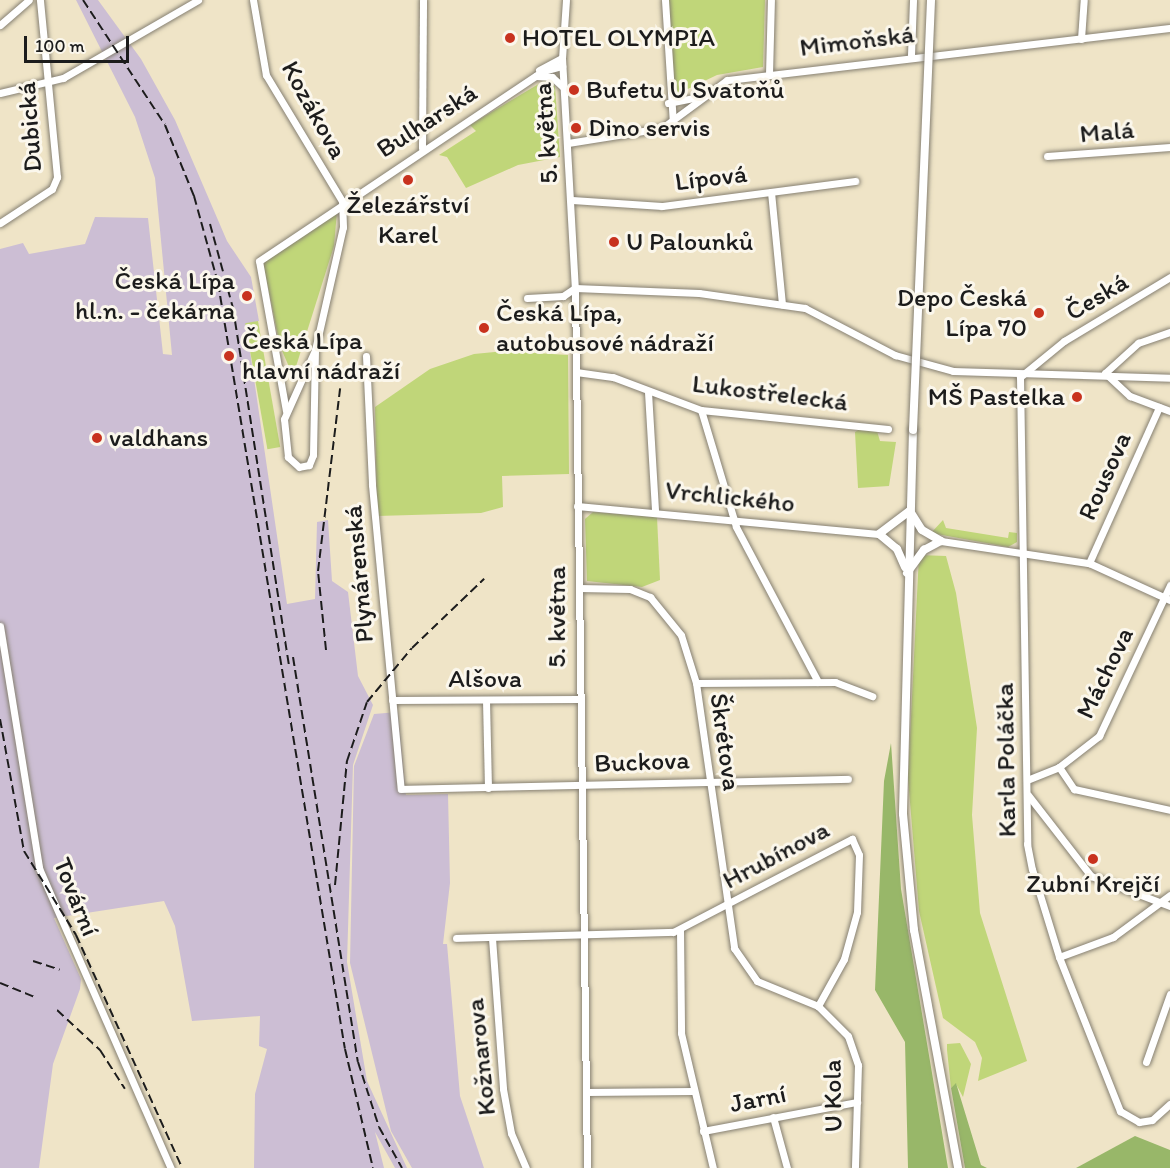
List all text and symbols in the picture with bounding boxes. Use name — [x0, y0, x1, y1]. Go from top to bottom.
street label: Mimoňská — [798, 18, 916, 64]
place label: HOTEL OLYMPIA — [522, 22, 712, 54]
scale bar — [27, 24, 132, 62]
marker: HOTEL OLYMPIA — [503, 31, 517, 45]
text: 100 m — [35, 35, 85, 57]
street label: Kozákova — [274, 56, 354, 164]
place label: Bufetu U Svatoňů — [586, 74, 784, 106]
street label: Bulharská — [371, 77, 483, 165]
street label: Dubická — [11, 81, 49, 173]
street label: 5. května — [527, 81, 565, 185]
marker: Bufetu U Svatoňů — [567, 83, 581, 97]
place label: Dino servis — [588, 112, 710, 144]
street label: Malá — [1078, 114, 1136, 150]
marker: Dino servis — [569, 121, 583, 135]
street label: Lípová — [673, 158, 749, 198]
marker: Železářství Karel — [401, 173, 415, 187]
place label: Železářství Karel — [347, 189, 469, 250]
place label: U Palounků — [626, 226, 753, 258]
marker: U Palounků — [607, 235, 621, 249]
place label: Česká Lípa hl.n. - čekárna — [75, 265, 235, 326]
street label: Česká — [1060, 266, 1134, 328]
place label: Depo Česká Lípa 70 — [897, 282, 1027, 344]
marker: Česká Lípa hl.n. - čekárna — [240, 289, 254, 303]
place label: Česká Lípa, autobusové nádraží — [496, 297, 715, 358]
marker: Depo Česká Lípa 70 — [1032, 306, 1046, 320]
marker: Česká Lípa, autobusové nádraží — [477, 321, 491, 335]
place label: Česká Lípa hlavní nádraží — [242, 325, 401, 386]
marker: Česká Lípa hlavní nádraží — [220, 347, 238, 365]
street label: Lukostřelecká — [690, 368, 850, 418]
place label: MŠ Pastelka — [929, 381, 1065, 413]
marker: MŠ Pastelka — [1070, 390, 1084, 404]
place label: valdhans — [109, 422, 208, 454]
street label: Rousova — [1072, 427, 1138, 525]
marker: valdhans — [90, 431, 104, 445]
street label: Vrchlického — [664, 475, 796, 519]
street label: Plynárenská — [337, 504, 381, 644]
street label: 5. května — [541, 566, 573, 668]
street label: Máchova — [1070, 622, 1140, 724]
street label: Alšova — [448, 663, 522, 695]
street label: Karla Poláčka — [989, 683, 1023, 837]
street label: Škrétova — [703, 691, 747, 793]
street label: Buckova — [594, 745, 690, 779]
street label: Hrubínova — [717, 814, 835, 896]
marker: Zubní Krejčí — [1086, 852, 1100, 866]
street label: Tovární — [46, 853, 106, 941]
place label: Zubní Krejčí — [1026, 868, 1160, 900]
street label: Kožnarova — [459, 997, 503, 1117]
street label: U Kola — [817, 1059, 849, 1133]
street label: Jarní — [727, 1078, 789, 1120]

